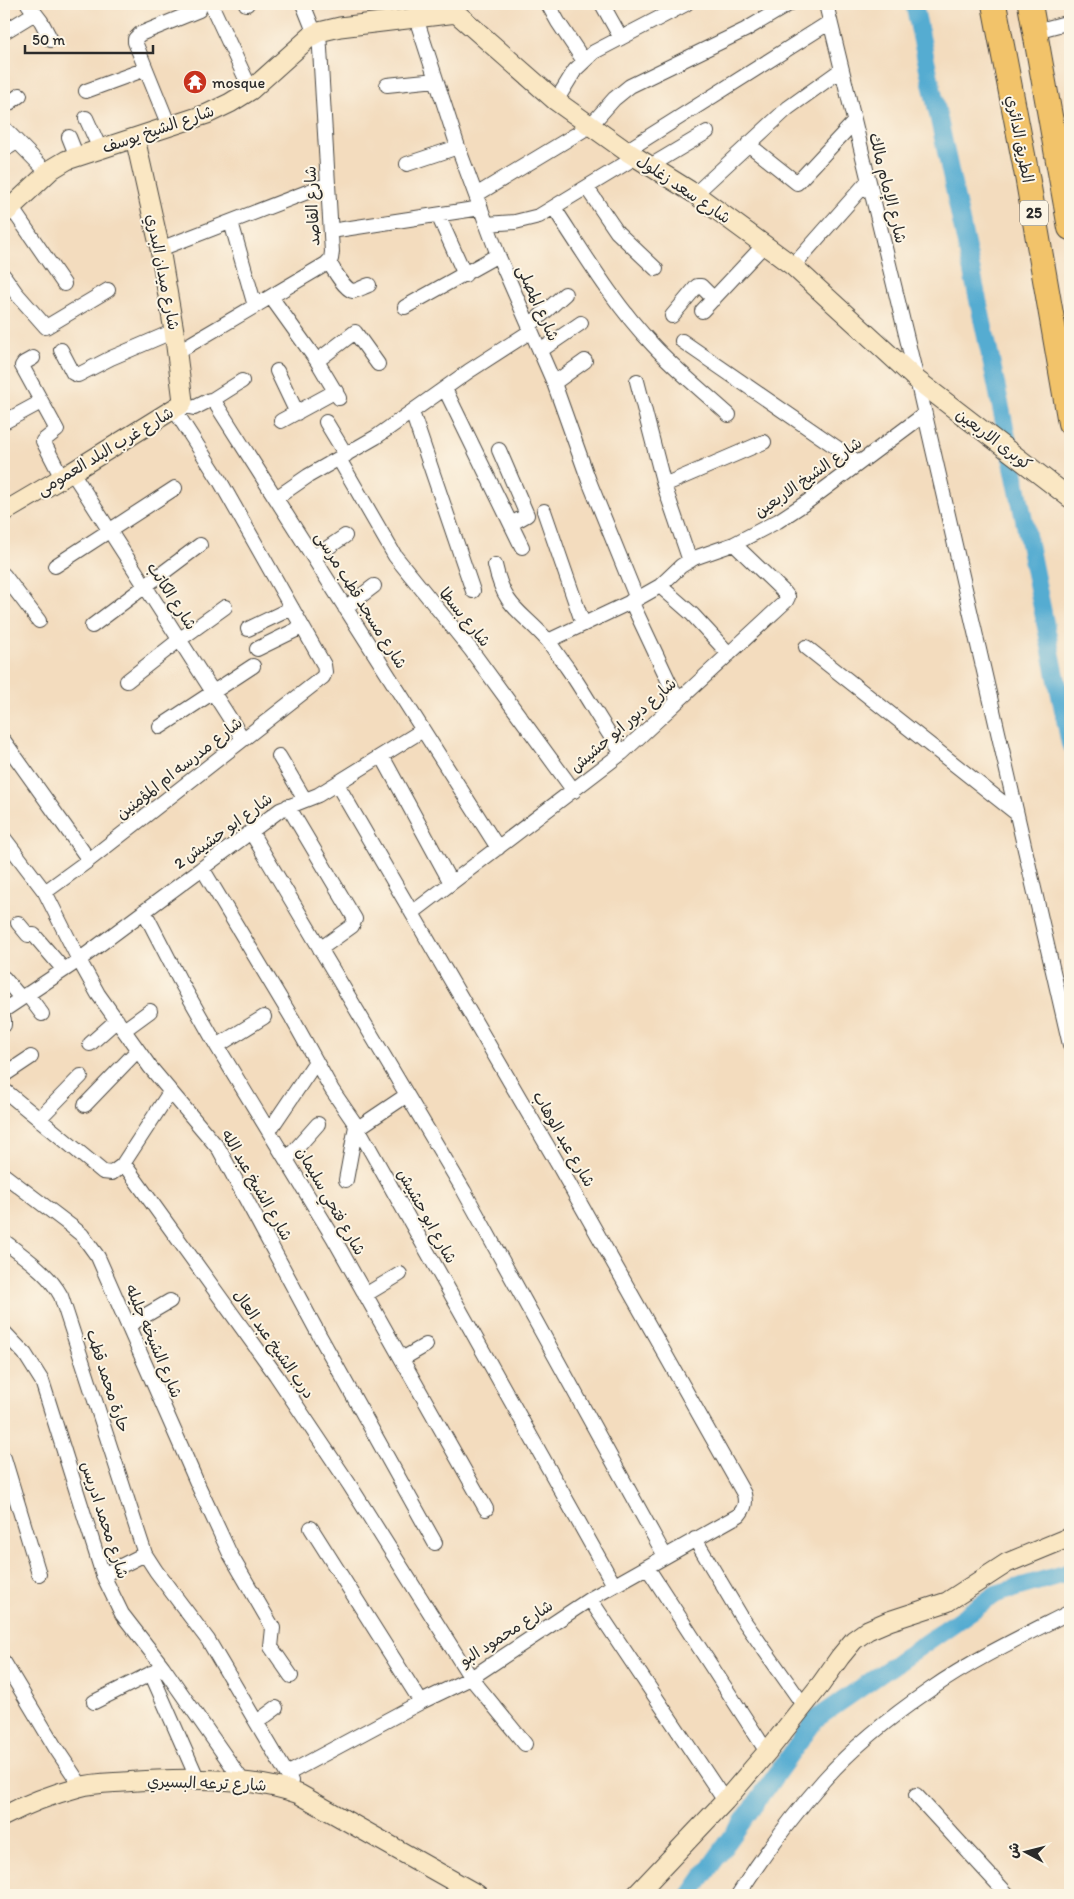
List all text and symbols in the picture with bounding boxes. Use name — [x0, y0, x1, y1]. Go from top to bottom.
scale bar — [25, 22, 152, 54]
text: 50 m — [32, 31, 65, 49]
temple icon: mosque — [182, 69, 208, 95]
place label: mosque — [212, 73, 266, 92]
street label: الطريق الدائري — [1000, 94, 1038, 185]
street label: شارع الشيخ يوسف — [100, 101, 217, 159]
street label: شارع الإمام مالك — [862, 131, 911, 246]
street label: شارع سعد زغلول — [632, 151, 735, 229]
street label: شارع القاصد — [300, 165, 326, 247]
road number: 25 — [1020, 200, 1048, 226]
street label: شارع ميدان البدري — [140, 212, 184, 332]
street label: شارع المصلى — [511, 262, 563, 345]
street label: شارع غرب البلد العمومى — [33, 403, 178, 501]
street label: كوبرى الاربعين — [952, 404, 1036, 475]
street label: شارع الشيخ الاربعين — [750, 433, 867, 523]
street label: شارع مسجد قطب مرسى — [309, 528, 411, 673]
street label: شارع الكاتب — [141, 559, 201, 634]
street label: شارع بسطا — [434, 583, 495, 652]
street label: شارع دبور ابو حشيش — [566, 674, 681, 778]
street label: شارع مدرسه ام المؤمنين — [112, 713, 248, 826]
street label: شارع ابو حشيش 2 — [170, 789, 277, 875]
street label: شارع عبد الوهاب — [527, 1088, 599, 1191]
street label: شارع الشيخ عبد الله — [216, 1126, 297, 1245]
street label: شارع فتحي سليمان — [288, 1144, 370, 1261]
street label: شارع ابو حشيش — [391, 1165, 461, 1268]
street label: شارع الشيخه جليله — [120, 1281, 187, 1401]
street label: درب الشيخ عبد العال — [229, 1286, 319, 1403]
street label: حارة محمد قطب — [82, 1327, 134, 1435]
street label: شارع محمد ادريس — [75, 1459, 133, 1582]
street label: شارع محمود البو — [455, 1596, 557, 1672]
street label: شارع ترعه البسيري — [147, 1771, 267, 1797]
north arrow — [1002, 1826, 1052, 1876]
text: ش — [1004, 1842, 1023, 1859]

